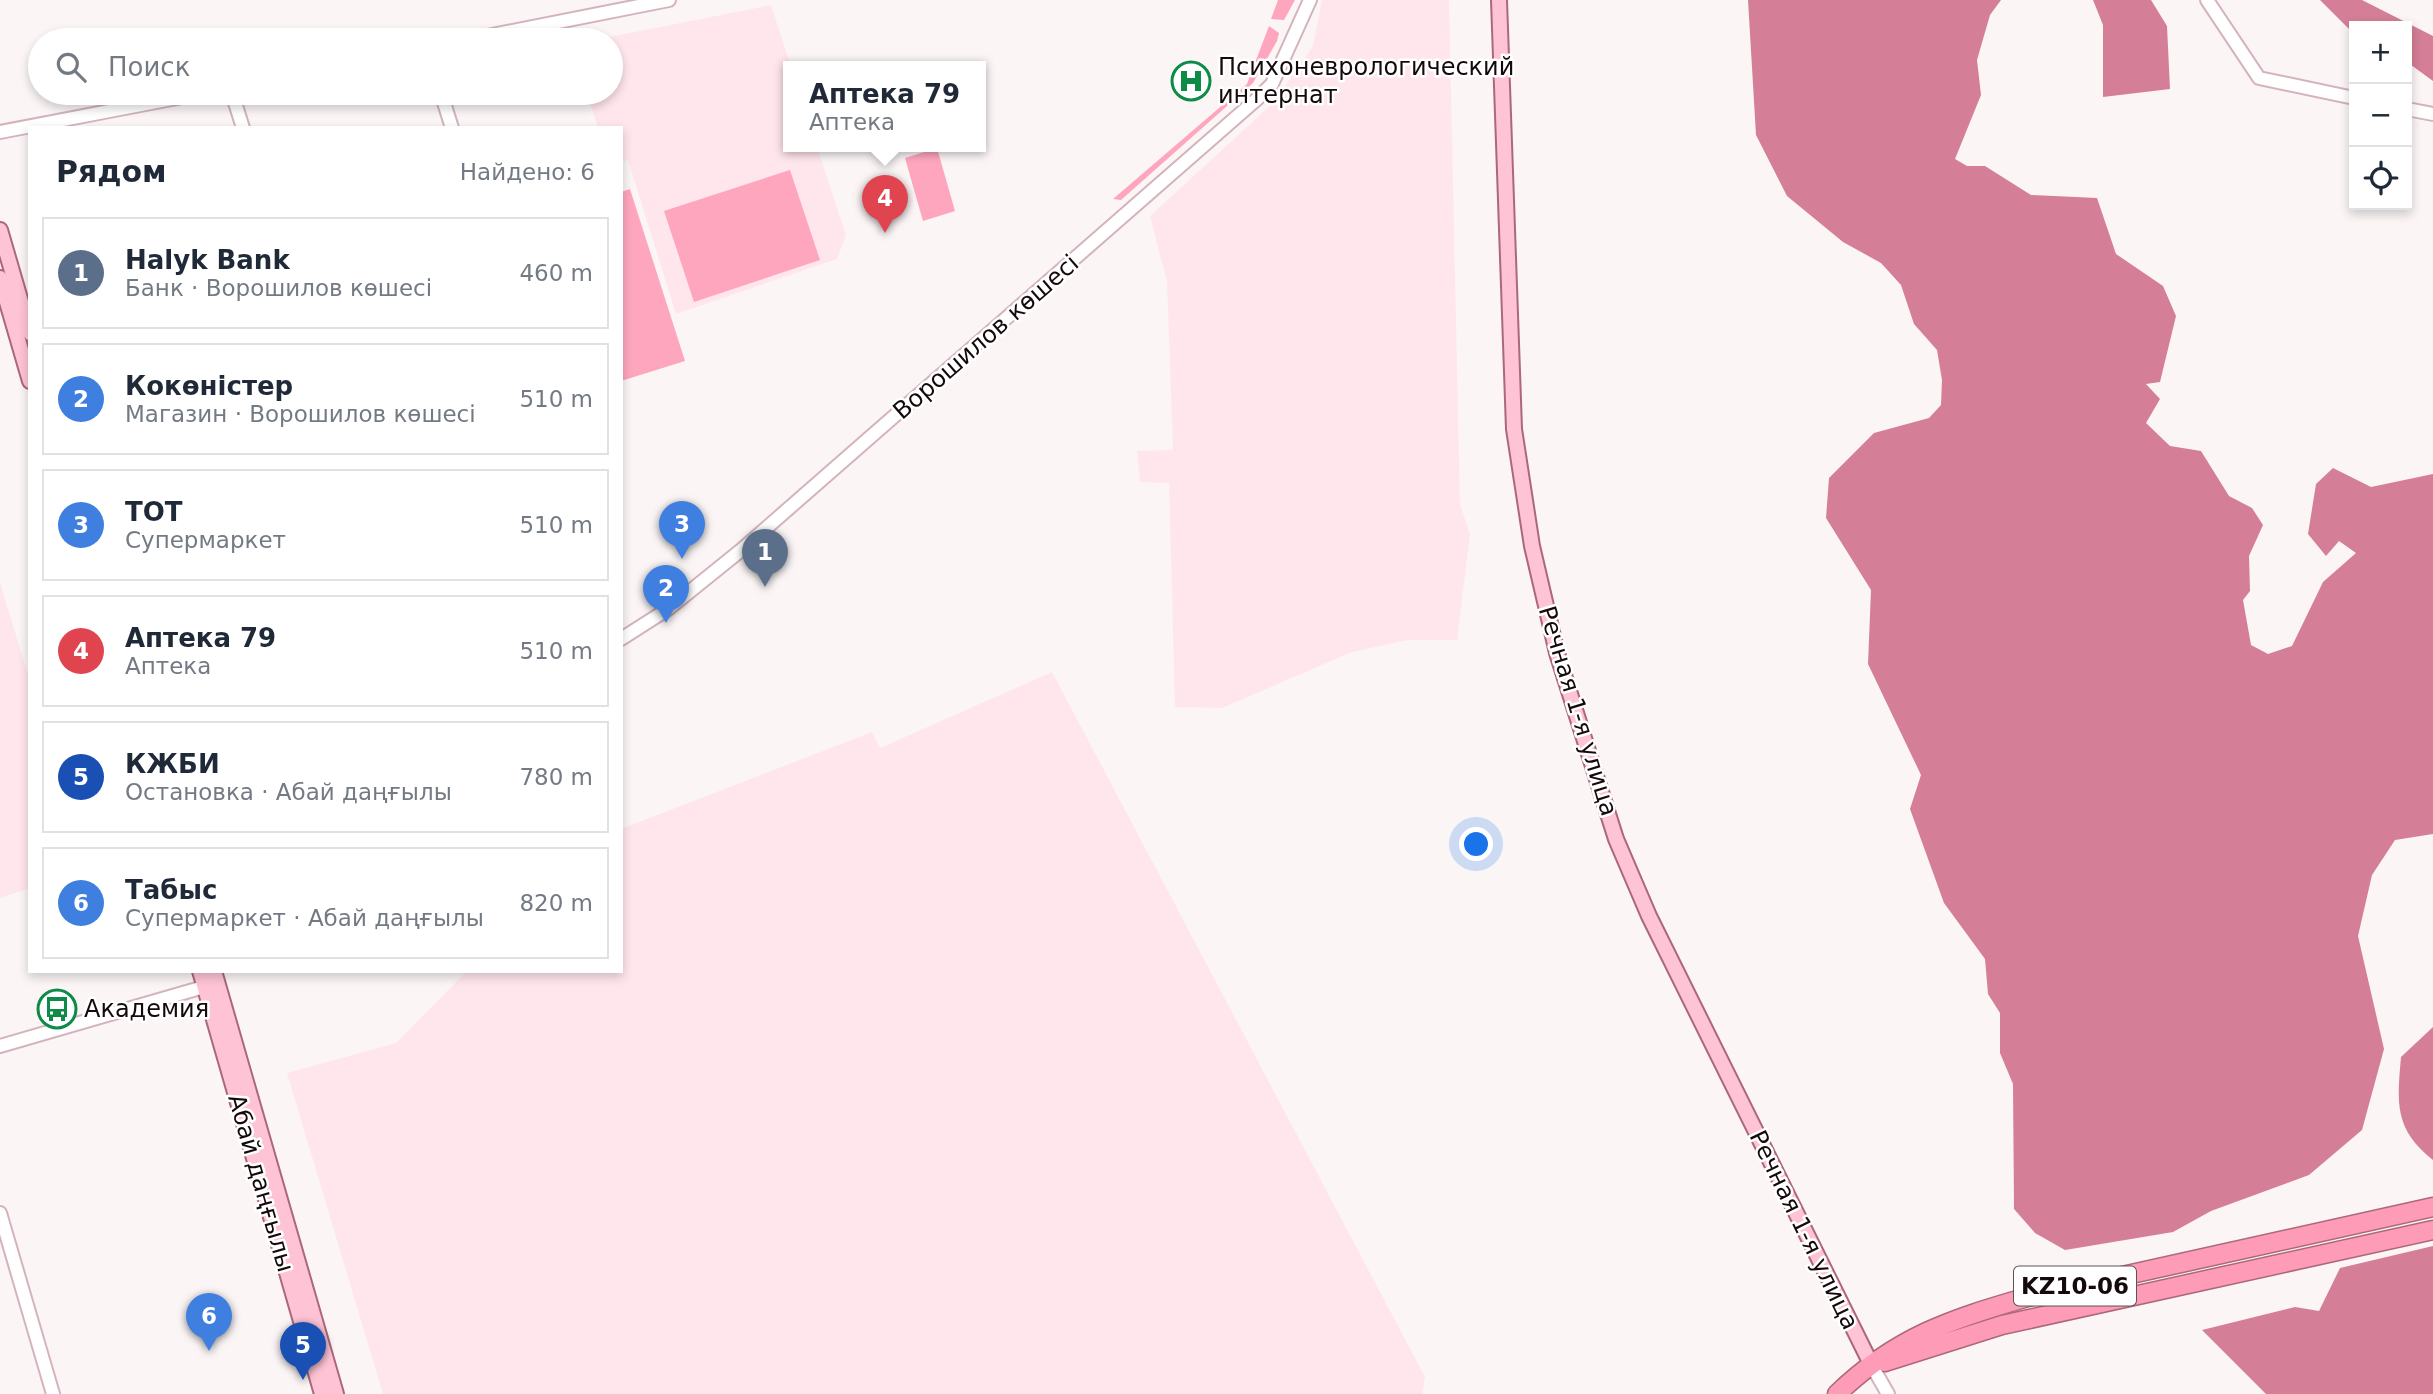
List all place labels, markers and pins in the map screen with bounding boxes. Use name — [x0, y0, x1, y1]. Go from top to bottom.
place label: Психоневрологический интернат — [1218, 53, 1514, 109]
hospital icon: Психоневрологический интернат — [1170, 60, 1212, 102]
pin: 4 — [862, 175, 908, 233]
pin: 3 — [659, 501, 705, 559]
pin: 1 — [742, 529, 788, 587]
pin: 2 — [643, 565, 689, 623]
bus stop icon: Академия — [36, 988, 78, 1030]
place label: Академия — [84, 995, 209, 1023]
pin: 6 — [186, 1293, 232, 1351]
pin: 5 — [280, 1322, 326, 1380]

